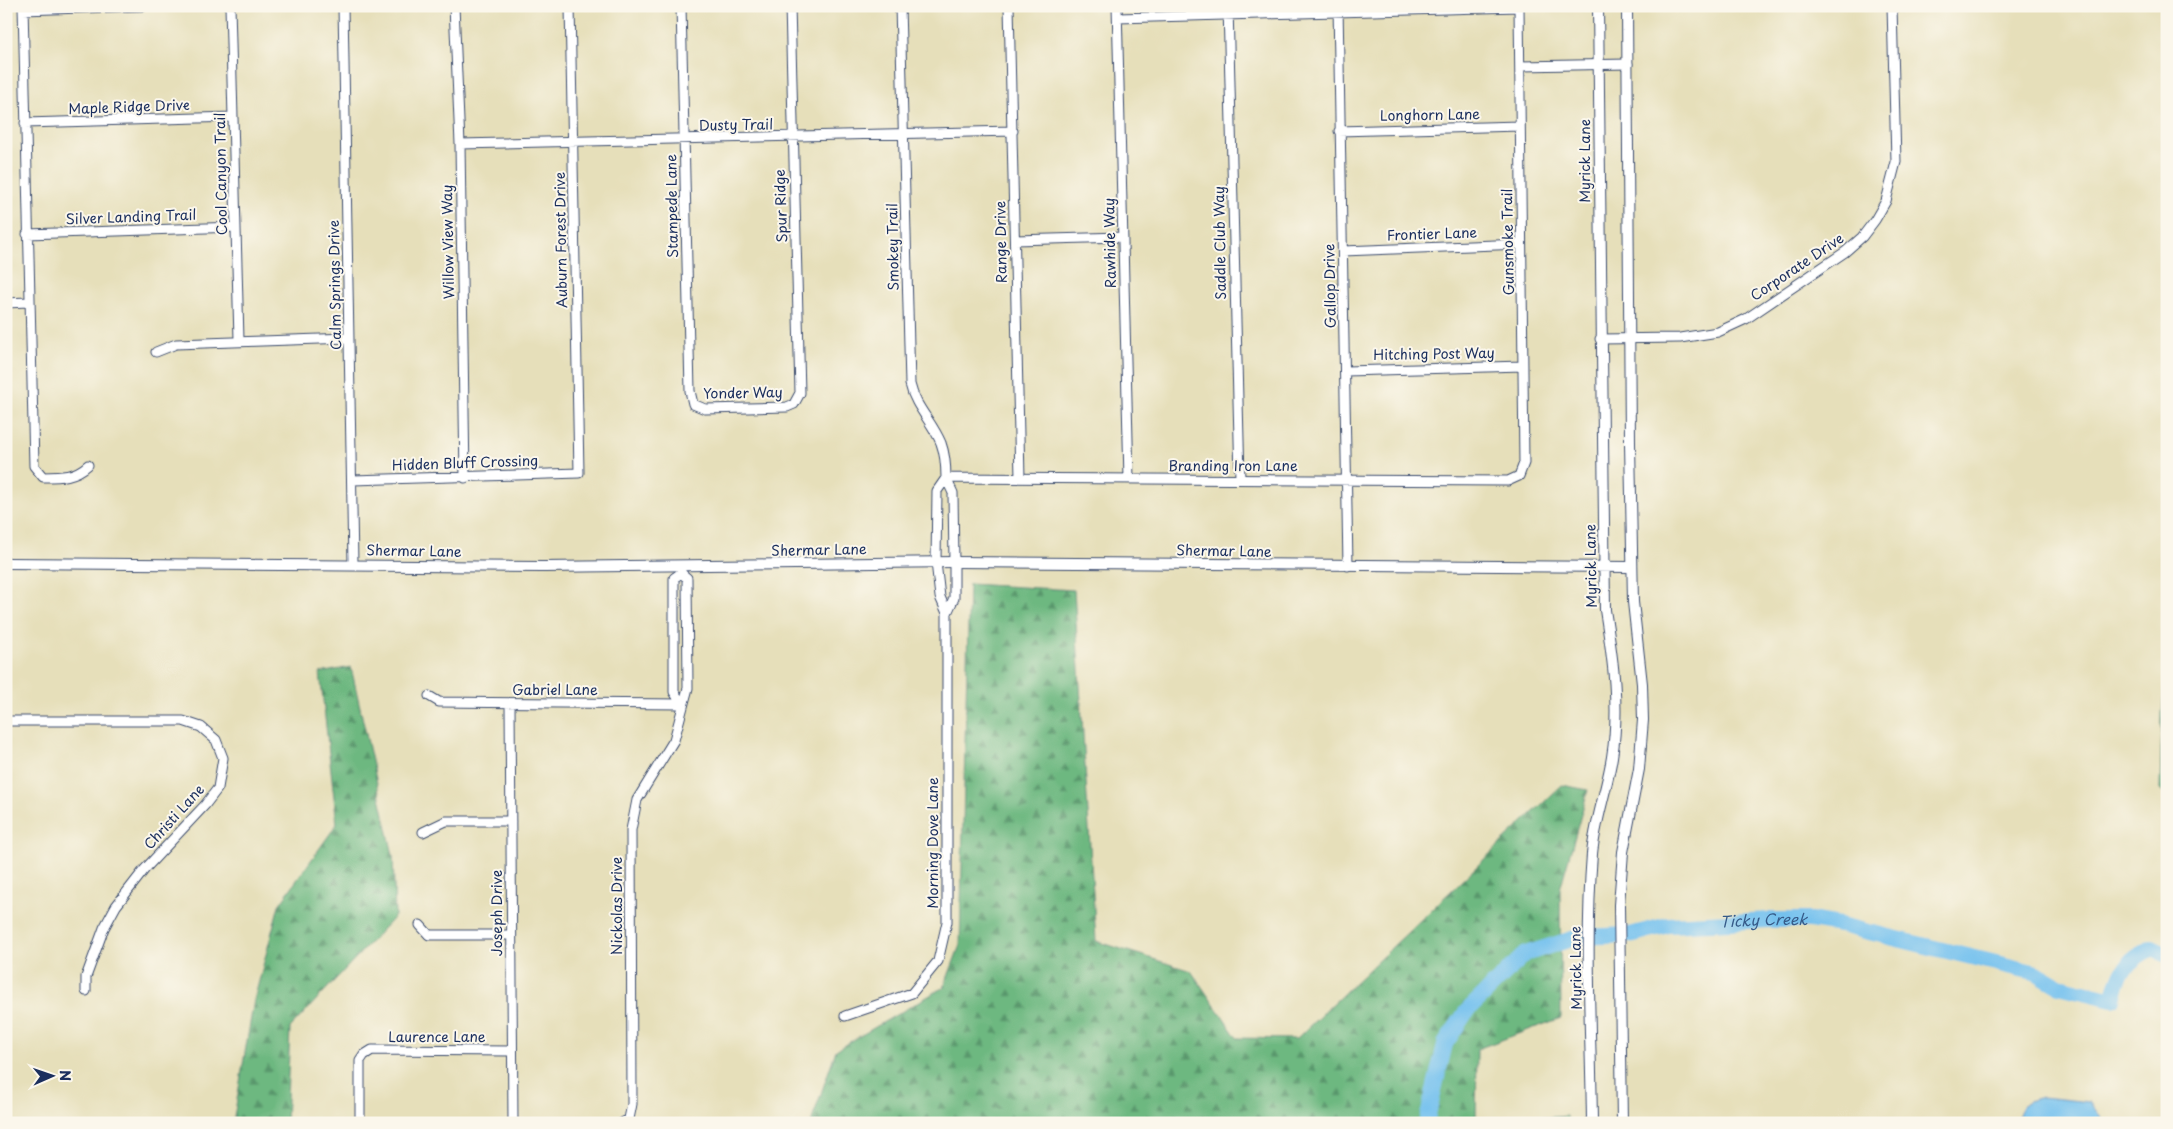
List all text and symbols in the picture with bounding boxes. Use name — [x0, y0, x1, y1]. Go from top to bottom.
street label: Maple Ridge Drive — [68, 94, 190, 119]
street label: Longhorn Lane — [1380, 103, 1480, 126]
street label: Cool Canyon Trail — [209, 112, 232, 236]
street label: Dusty Trail — [699, 113, 773, 136]
street label: Myrick Lane — [1574, 119, 1595, 203]
street label: Stampede Lane — [660, 154, 683, 258]
street label: Spur Ridge — [769, 169, 792, 243]
street label: Auburn Forest Drive — [549, 172, 572, 308]
street label: Willow View Way — [436, 184, 459, 300]
street label: Saddle Club Way — [1208, 186, 1231, 300]
street label: Gunsmoke Trail — [1496, 188, 1519, 296]
street label: Rawhide Way — [1098, 198, 1121, 288]
street label: Range Drive — [989, 201, 1012, 283]
street label: Smokey Trail — [881, 203, 904, 291]
street label: Silver Landing Trail — [65, 204, 197, 229]
street label: Calm Springs Drive — [323, 220, 346, 350]
street label: Frontier Lane — [1386, 221, 1478, 246]
street label: Corporate Drive — [1746, 227, 1848, 306]
street label: Gallop Drive — [1318, 243, 1341, 329]
street label: Hitching Post Way — [1373, 342, 1495, 365]
street label: Yonder Way — [703, 381, 783, 404]
street label: Hidden Bluff Crossing — [391, 449, 539, 476]
street label: Branding Iron Lane — [1168, 455, 1298, 476]
street label: Myrick Lane — [1579, 524, 1602, 608]
street label: Shermar Lane — [771, 538, 867, 561]
street label: Shermar Lane — [366, 539, 462, 562]
street label: Shermar Lane — [1176, 539, 1272, 562]
street label: Gabriel Lane — [512, 679, 598, 700]
street label: Morning Dove Lane — [922, 777, 943, 909]
street label: Christi Lane — [139, 779, 209, 854]
street label: Nickolas Drive — [606, 857, 627, 955]
street label: Joseph Drive — [486, 870, 507, 956]
water label: Ticky Creek — [1719, 907, 1808, 932]
street label: Myrick Lane — [1564, 926, 1587, 1010]
street label: Laurence Lane — [388, 1026, 486, 1047]
north arrow — [28, 1052, 78, 1102]
text: N — [55, 1070, 76, 1081]

